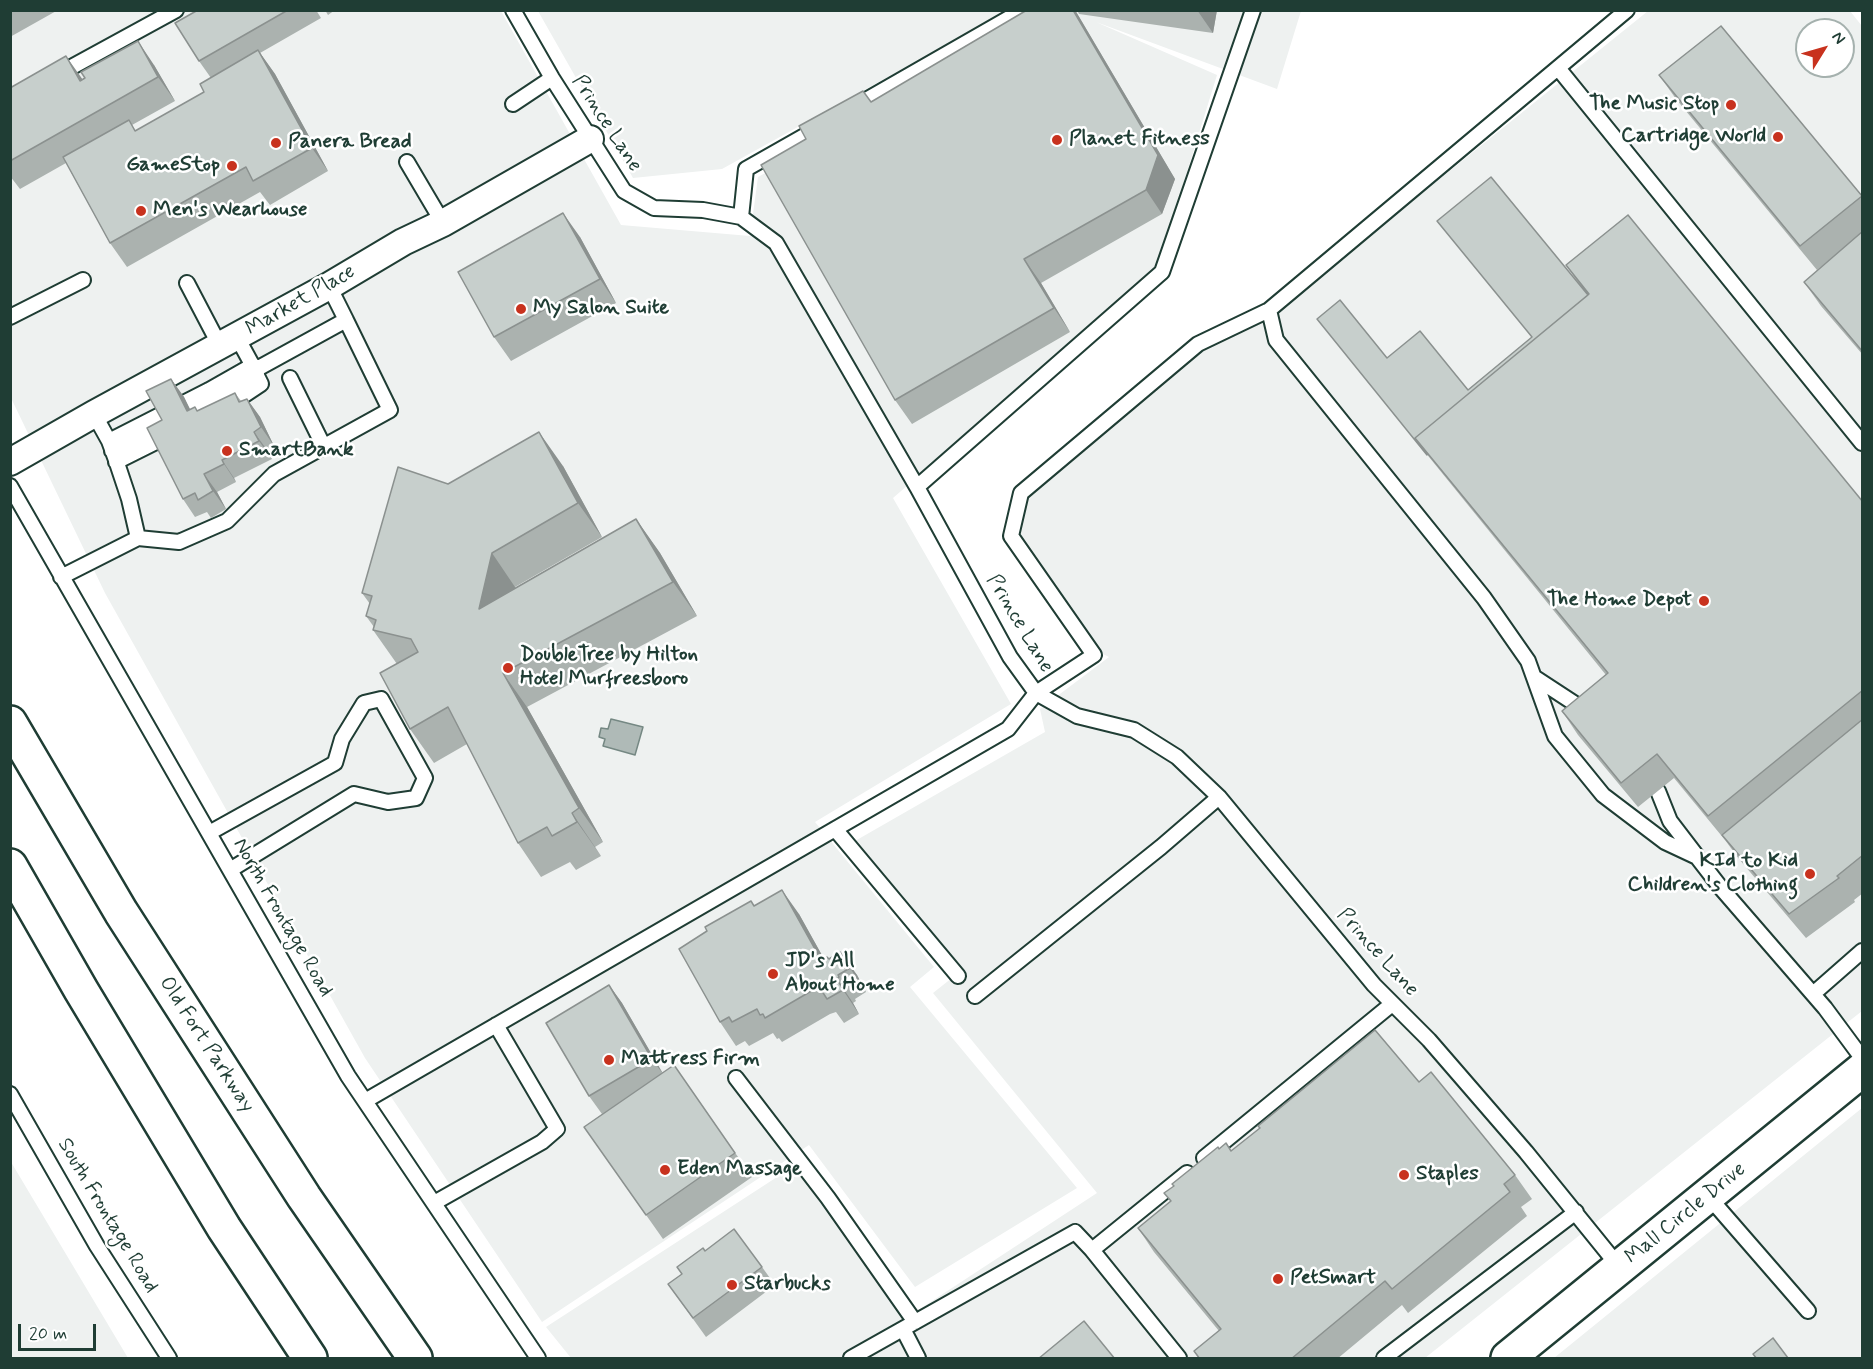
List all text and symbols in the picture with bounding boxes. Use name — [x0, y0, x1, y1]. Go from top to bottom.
north arrow — [1795, 18, 1855, 78]
text: N — [1827, 27, 1850, 49]
street label: Prince Lane — [565, 71, 647, 177]
place label: The Music Stop — [1589, 92, 1719, 118]
marker: The Music Stop — [1724, 98, 1738, 112]
place label: Cartridge World — [1621, 124, 1766, 150]
place label: Planet Fitness — [1069, 127, 1210, 153]
place label: Panera Bread — [288, 130, 412, 156]
marker: Cartridge World — [1771, 130, 1785, 144]
marker: Planet Fitness — [1050, 133, 1064, 147]
marker: Panera Bread — [269, 136, 283, 150]
place label: GameStop — [126, 153, 220, 179]
marker: GameStop — [225, 159, 239, 173]
place label: Men's Wearhouse — [153, 198, 308, 224]
marker: Men's Wearhouse — [134, 204, 148, 218]
street label: Market Place — [242, 260, 360, 342]
place label: My Salon Suite — [533, 296, 669, 322]
marker: My Salon Suite — [514, 302, 528, 316]
place label: SmartBank — [239, 438, 354, 464]
marker: SmartBank — [220, 444, 234, 458]
street label: Prince Lane — [980, 570, 1058, 678]
place label: The Home Depot — [1547, 588, 1692, 614]
marker: The Home Depot — [1697, 594, 1711, 608]
place label: DoubleTree by Hilton Hotel Murfreesboro — [520, 643, 698, 693]
marker: DoubleTree by Hilton Hotel Murfreesboro — [501, 661, 515, 675]
street label: North Frontage Road — [226, 834, 338, 1002]
place label: KId to Kid Children's Clothing — [1628, 849, 1798, 899]
marker: KId to Kid Children's Clothing — [1803, 867, 1817, 881]
street label: Prince Lane — [1331, 903, 1423, 1003]
place label: JD's All About Home — [785, 949, 895, 999]
marker: JD's All About Home — [766, 967, 780, 981]
street label: Old Fort Parkway — [153, 972, 259, 1118]
place label: Mattress Firm — [621, 1047, 760, 1073]
marker: Mattress Firm — [602, 1053, 616, 1067]
street label: South Frontage Road — [51, 1134, 163, 1298]
place label: Eden Massage — [677, 1157, 802, 1183]
street label: Mall Circle Drive — [1621, 1158, 1751, 1270]
place label: Staples — [1416, 1162, 1479, 1188]
marker: Eden Massage — [658, 1163, 672, 1177]
marker: Staples — [1397, 1168, 1411, 1182]
place label: PetSmart — [1290, 1266, 1376, 1292]
place label: Starbucks — [744, 1272, 831, 1298]
marker: PetSmart — [1271, 1272, 1285, 1286]
marker: Starbucks — [725, 1278, 739, 1292]
scale bar — [21, 1312, 99, 1350]
text: 20 m — [29, 1322, 67, 1346]

